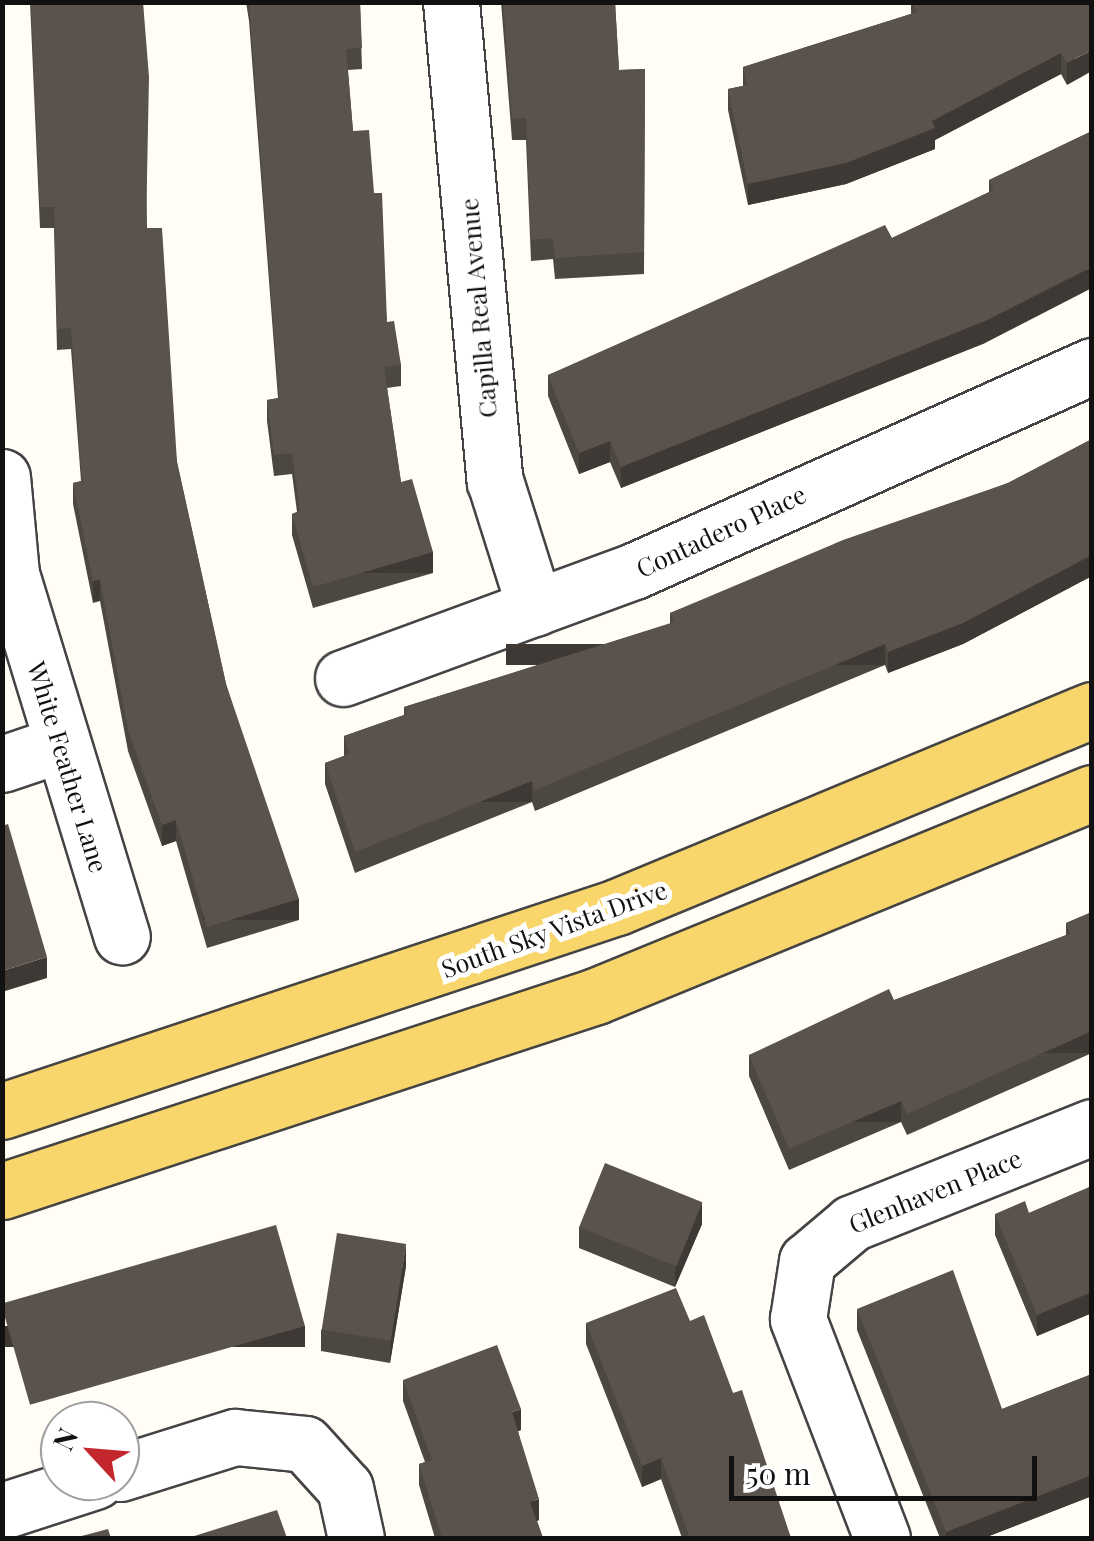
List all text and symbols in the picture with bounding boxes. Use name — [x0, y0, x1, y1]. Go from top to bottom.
street label: Capilla Real Avenue — [453, 196, 503, 420]
street label: Contadero Place — [631, 479, 811, 583]
street label: White Feather Lane — [22, 658, 114, 876]
street label: South Sky Vista Drive — [436, 874, 672, 984]
street label: Glenhaven Place — [844, 1143, 1026, 1239]
north arrow — [40, 1401, 140, 1501]
text: N — [43, 1421, 85, 1456]
scale bar — [734, 1436, 1042, 1498]
text: 50 m — [746, 1453, 811, 1493]

